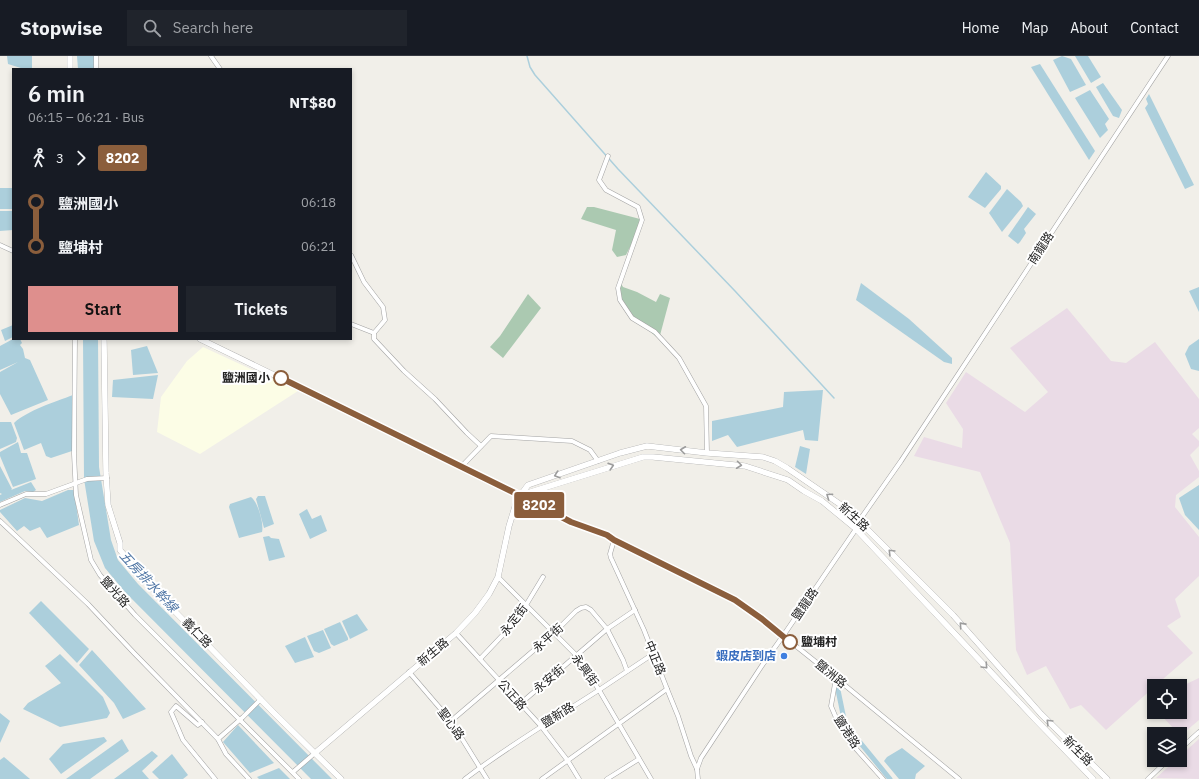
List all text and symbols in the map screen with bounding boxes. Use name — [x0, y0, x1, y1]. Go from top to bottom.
search box — [127, 10, 407, 46]
text: Stopwise — [20, 16, 103, 40]
icon: search — [141, 17, 163, 39]
text: Search here — [173, 18, 253, 37]
text: Home — [962, 19, 999, 37]
text: Map — [1021, 19, 1048, 37]
text: About — [1070, 19, 1108, 37]
text: Contact — [1130, 19, 1179, 37]
text: 6 min — [28, 79, 85, 108]
text: NT$80 — [289, 93, 336, 112]
text: 06:15 – 06:21 · Bus — [28, 109, 144, 126]
icon: walk — [28, 147, 50, 169]
icon: forward — [70, 147, 92, 169]
text: 8202 — [106, 149, 139, 167]
text: 3 — [56, 150, 64, 167]
text: 鹽洲國小 — [58, 194, 118, 213]
text: 06:18 — [301, 194, 336, 211]
street label: 南龍路 — [1024, 229, 1057, 267]
text: 鹽埔村 — [58, 238, 103, 257]
text: 06:21 — [301, 238, 336, 255]
button: Start — [28, 286, 178, 332]
button: Tickets — [186, 286, 336, 332]
place label: 鹽洲國小 — [222, 370, 270, 385]
marker: 鹽洲國小 — [273, 370, 289, 386]
one-way arrow — [680, 446, 686, 455]
one-way arrow — [736, 461, 742, 470]
one-way arrow — [607, 462, 614, 471]
one-way arrow — [554, 470, 561, 478]
line badge: 8202 — [511, 492, 567, 518]
one-way arrow — [826, 493, 833, 501]
text: 8202 — [522, 496, 556, 514]
street label: 新生路 — [836, 499, 873, 534]
water label: 五房排水幹線 — [116, 547, 183, 617]
one-way arrow — [888, 549, 896, 557]
street label: 鹽光路 — [98, 573, 133, 610]
street label: 鹽龍路 — [788, 585, 821, 623]
street label: 永定街 — [497, 601, 531, 638]
street label: 義仁路 — [179, 614, 215, 651]
street label: 永平街 — [529, 620, 566, 655]
one-way arrow — [960, 623, 967, 630]
street label: 新生路 — [414, 634, 451, 669]
marker: 鹽埔村 — [782, 634, 798, 650]
place label: 鹽埔村 — [801, 634, 837, 649]
street label: 中正路 — [642, 638, 669, 677]
place label: 蝦皮店到店 — [716, 648, 776, 663]
street label: 永興街 — [569, 651, 602, 689]
marker: 蝦皮店到店 — [779, 651, 789, 661]
street label: 鹽洲路 — [813, 656, 850, 691]
street label: 永安街 — [530, 661, 567, 696]
one-way arrow — [980, 661, 988, 669]
street label: 公正路 — [495, 676, 530, 713]
map controls — [1147, 679, 1187, 767]
button: locate — [1147, 679, 1187, 719]
street label: 鹽新路 — [538, 699, 577, 730]
street label: 聖心路 — [435, 705, 468, 743]
street label: 鹽港路 — [831, 713, 864, 751]
one-way arrow — [1046, 719, 1054, 727]
button: layers — [1147, 727, 1187, 767]
street label: 新生路 — [1060, 733, 1096, 769]

